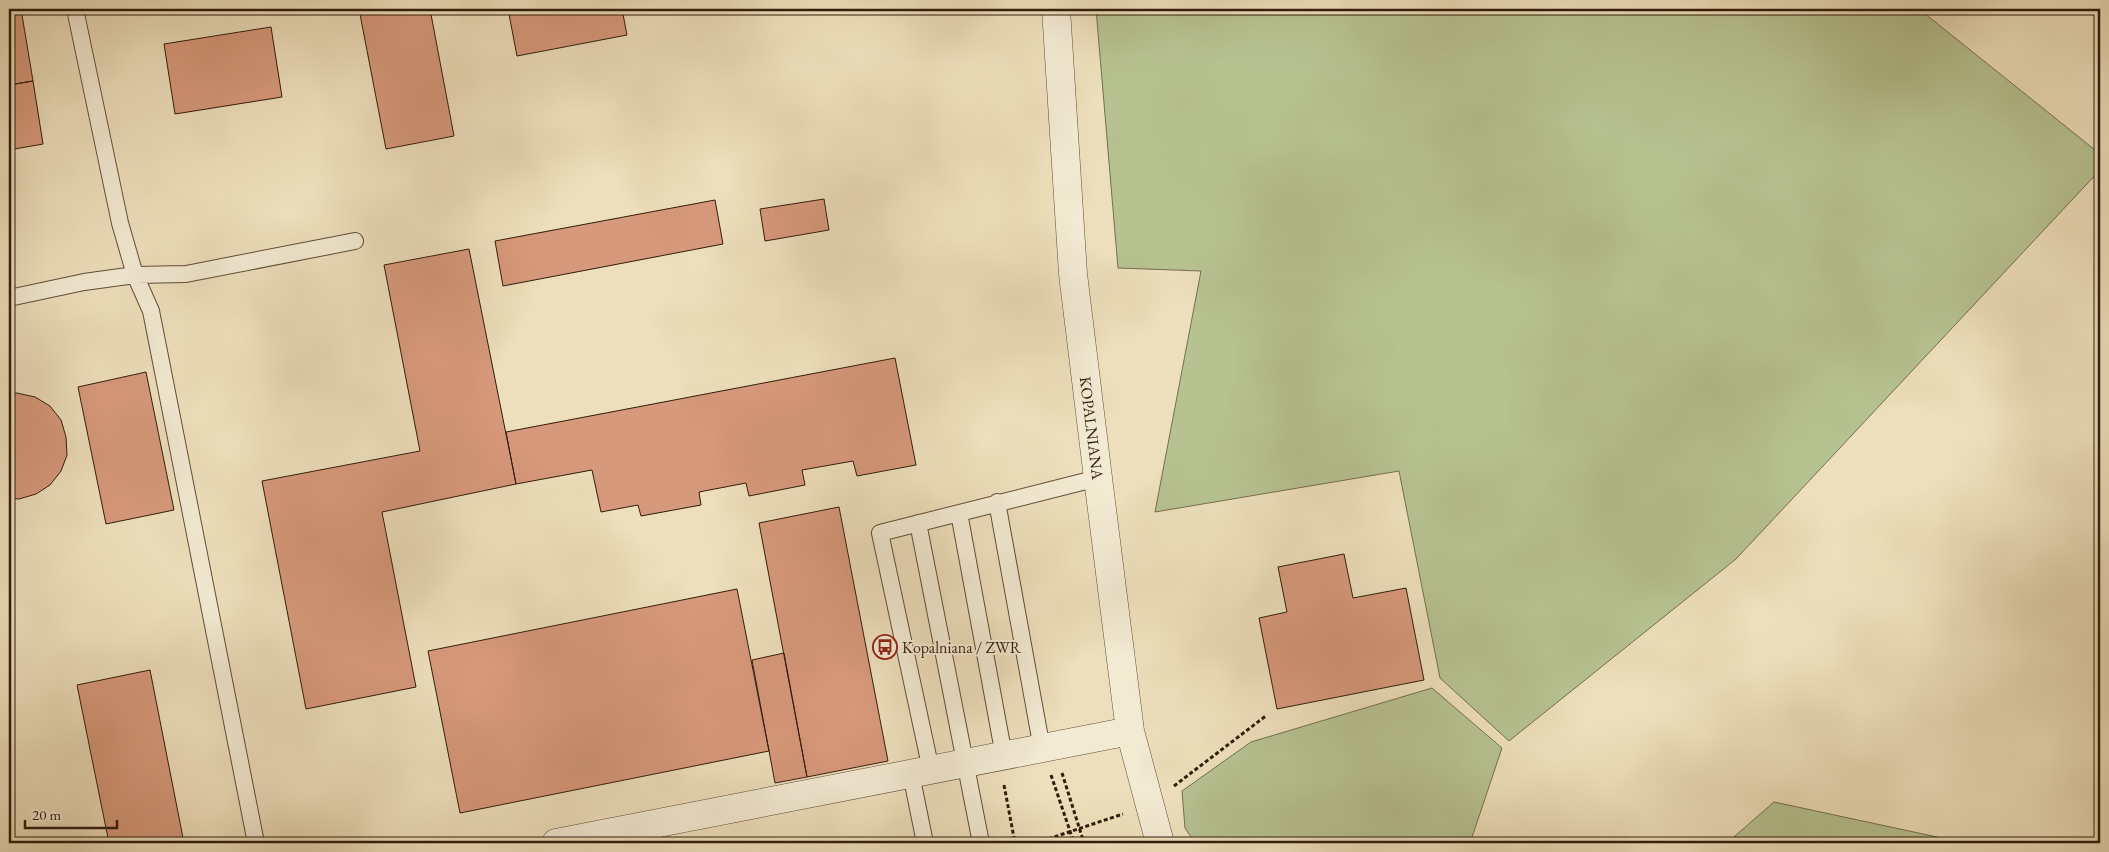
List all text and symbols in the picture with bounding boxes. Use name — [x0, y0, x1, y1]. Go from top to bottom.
street label: KOPALNIANA — [1075, 375, 1108, 482]
bus stop icon: Kopalniana / ZWR — [872, 634, 898, 660]
place label: Kopalniana / ZWR — [902, 637, 1022, 658]
scale bar — [25, 797, 118, 829]
text: 20 m — [32, 805, 61, 824]

